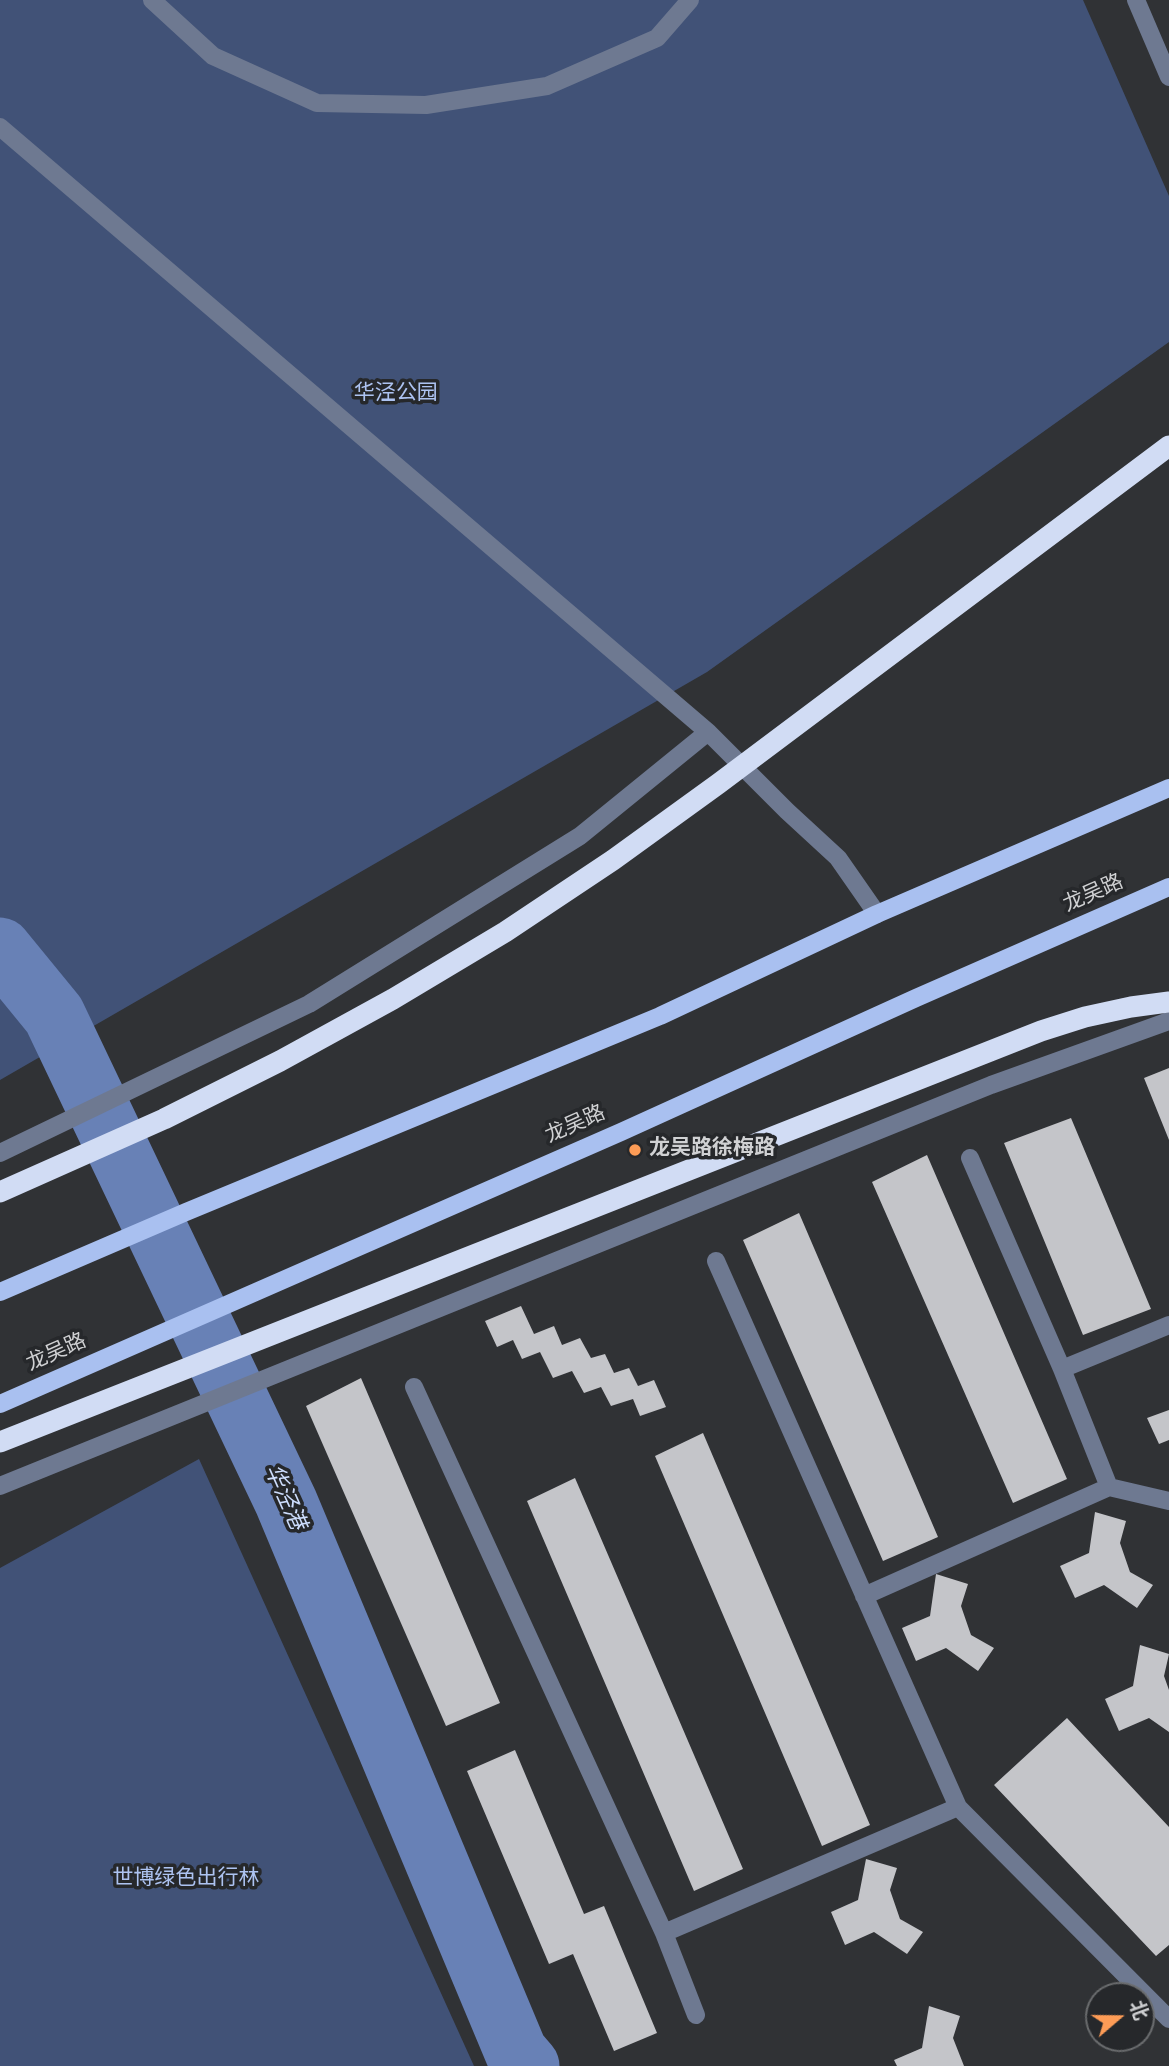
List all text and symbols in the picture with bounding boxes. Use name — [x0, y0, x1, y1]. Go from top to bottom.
park label: 华泾公园 — [354, 382, 438, 408]
street label: 龙吴路 — [1060, 871, 1128, 919]
street label: 龙吴路 — [542, 1102, 610, 1150]
place label: 龙吴路徐梅路 — [649, 1137, 775, 1163]
marker: 龙吴路徐梅路 — [627, 1142, 643, 1158]
street label: 龙吴路 — [23, 1330, 91, 1378]
water label: 华泾港 — [256, 1461, 310, 1535]
park label: 世博绿色出行林 — [113, 1867, 259, 1893]
north arrow — [1085, 1982, 1155, 2052]
text: 北 — [1123, 1997, 1152, 2024]

